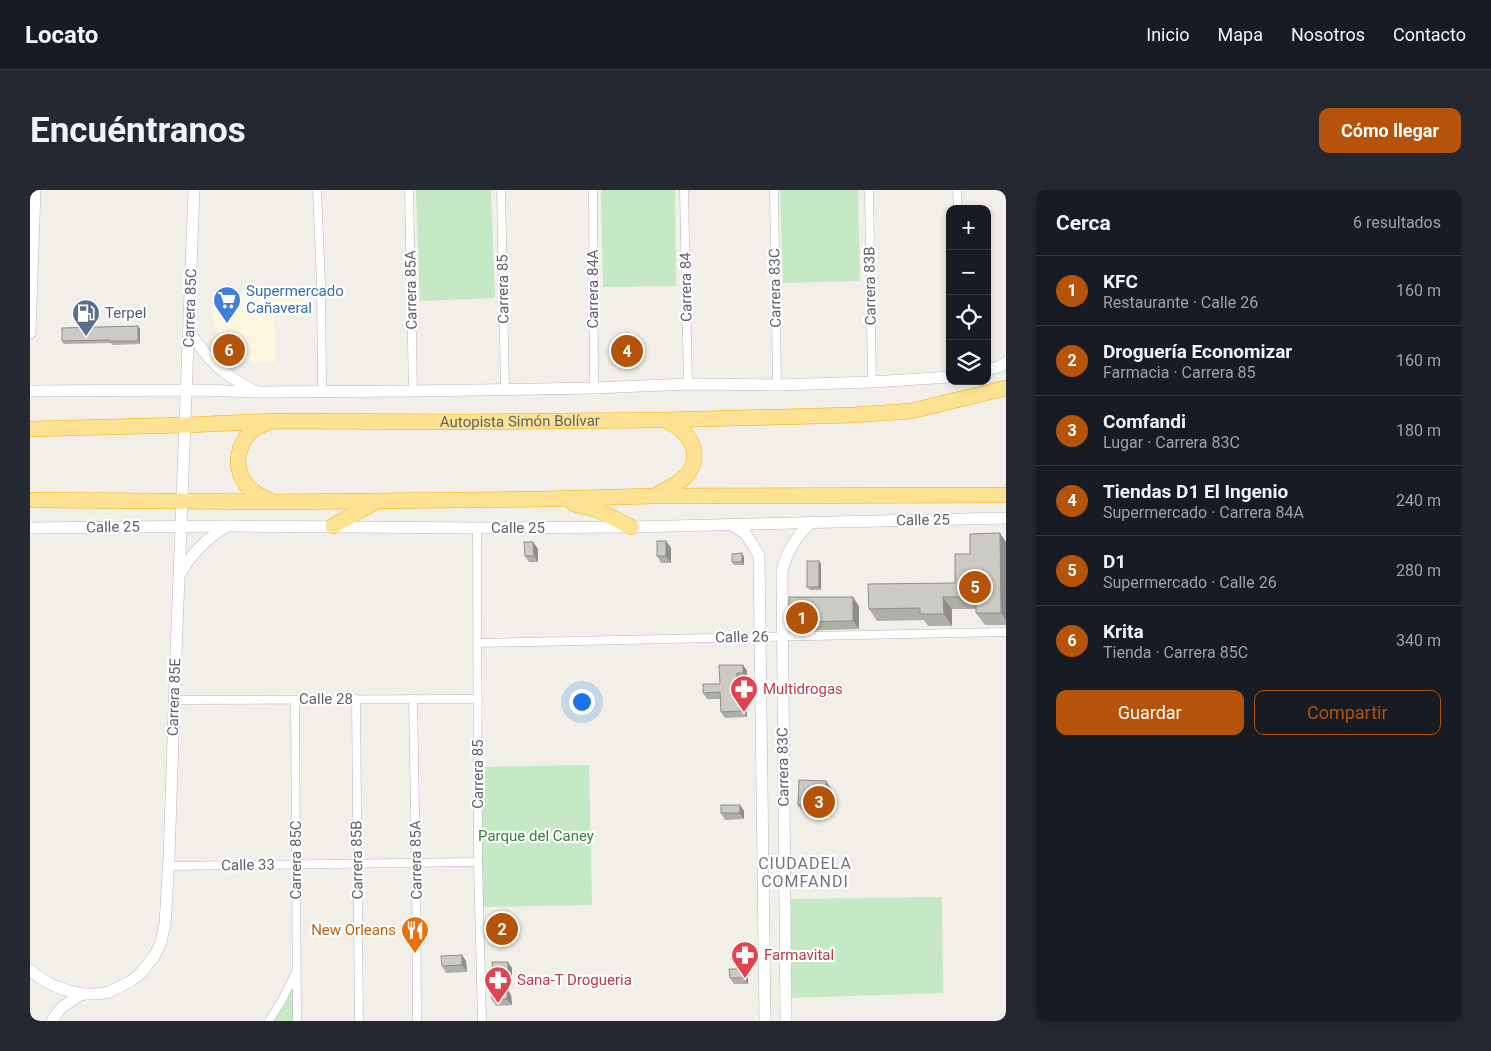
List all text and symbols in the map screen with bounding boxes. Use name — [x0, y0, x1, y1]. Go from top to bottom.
text: Locato — [25, 21, 98, 49]
text: Inicio — [1146, 24, 1190, 45]
text: Mapa — [1218, 24, 1263, 45]
text: Nosotros — [1291, 24, 1365, 45]
text: Contacto — [1393, 24, 1466, 45]
button: Cómo llegar — [1319, 108, 1461, 153]
text: Encuéntranos — [30, 110, 246, 151]
map controls — [946, 205, 991, 385]
button: + — [946, 205, 991, 250]
text: Cerca — [1056, 211, 1111, 235]
text: 6 resultados — [1353, 213, 1441, 232]
street label: Carrera 83B — [860, 246, 880, 326]
street label: Carrera 83C — [765, 248, 785, 328]
street label: Carrera 84A — [584, 249, 602, 329]
street label: Carrera 85A — [401, 250, 421, 330]
button: − — [946, 250, 991, 295]
street label: Carrera 84 — [676, 252, 696, 322]
street label: Carrera 85 — [493, 254, 513, 324]
street label: Carrera 85C — [180, 268, 200, 348]
text: KFC — [1103, 270, 1138, 293]
text: 1 — [1067, 281, 1077, 300]
text: 160 m — [1396, 281, 1441, 300]
place label: Supermercado Cañaveral — [246, 282, 344, 317]
supermarket icon: Supermercado Cañaveral — [212, 285, 242, 324]
text: Restaurante · Calle 26 — [1103, 293, 1258, 312]
button: locate — [946, 295, 991, 340]
fuel station icon: Terpel — [71, 298, 101, 337]
place label: Terpel — [105, 304, 146, 322]
pin: 6 — [213, 331, 245, 369]
pin: 4 — [611, 332, 643, 370]
button: layers — [946, 340, 991, 385]
text: Droguería Economizar — [1103, 340, 1292, 363]
text: 2 — [1067, 351, 1077, 370]
text: 160 m — [1396, 351, 1441, 370]
text: Farmacia · Carrera 85 — [1103, 363, 1256, 382]
text: Comfandi — [1103, 410, 1186, 433]
street label: Autopista Simón Bolívar — [440, 412, 600, 431]
text: 3 — [1067, 421, 1077, 440]
text: 180 m — [1396, 421, 1441, 440]
text: Lugar · Carrera 83C — [1103, 433, 1240, 452]
text: Tiendas D1 El Ingenio — [1103, 480, 1288, 503]
text: 4 — [1067, 491, 1077, 510]
text: 240 m — [1396, 491, 1441, 510]
text: Supermercado · Carrera 84A — [1103, 503, 1304, 522]
street label: Calle 25 — [896, 511, 950, 529]
street label: Calle 25 — [86, 518, 140, 536]
street label: Calle 25 — [491, 519, 545, 537]
text: D1 — [1103, 550, 1126, 573]
text: 5 — [1067, 561, 1077, 580]
text: 280 m — [1396, 561, 1441, 580]
pin: 5 — [959, 568, 991, 606]
text: Supermercado · Calle 26 — [1103, 573, 1277, 592]
pin: 1 — [786, 599, 818, 637]
text: Krita — [1103, 620, 1144, 643]
street label: Calle 26 — [715, 628, 769, 646]
text: 6 — [1067, 631, 1077, 650]
text: 340 m — [1396, 631, 1441, 650]
text: Tienda · Carrera 85C — [1103, 643, 1248, 662]
street label: Carrera 85E — [164, 657, 184, 736]
pharmacy icon: Multidrogas — [729, 674, 759, 713]
place label: Multidrogas — [763, 680, 843, 698]
your location — [569, 689, 595, 715]
street label: Calle 28 — [299, 690, 353, 708]
button: Guardar — [1056, 690, 1244, 735]
button: Compartir — [1254, 690, 1441, 735]
street label: Carrera 83C — [773, 727, 793, 807]
street label: Carrera 85 — [469, 739, 487, 809]
pin: 3 — [803, 783, 835, 821]
street label: Carrera 85C — [287, 820, 305, 900]
street label: Carrera 85B — [347, 820, 367, 900]
street label: Carrera 85A — [406, 820, 426, 900]
park label: Parque del Caney — [478, 827, 594, 845]
district label: CIUDADELA COMFANDI — [758, 854, 852, 891]
street label: Calle 33 — [221, 856, 275, 874]
pin: 2 — [486, 910, 518, 948]
restaurant icon: New Orleans — [400, 915, 430, 954]
place label: New Orleans — [311, 921, 396, 939]
pharmacy icon: Farmavital — [730, 940, 760, 979]
place label: Farmavital — [764, 946, 834, 964]
pharmacy icon: Sana-T Drogueria — [483, 965, 513, 1004]
place label: Sana-T Drogueria — [517, 971, 632, 989]

